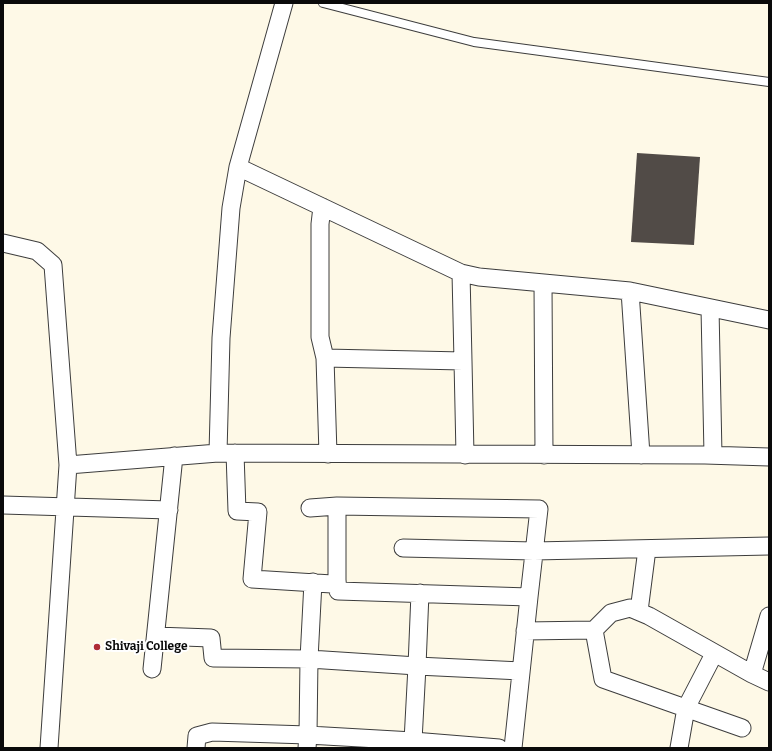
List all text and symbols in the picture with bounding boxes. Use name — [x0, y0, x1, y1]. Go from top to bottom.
place label: Shivaji College — [105, 640, 187, 654]
marker: Shivaji College — [92, 642, 102, 652]

